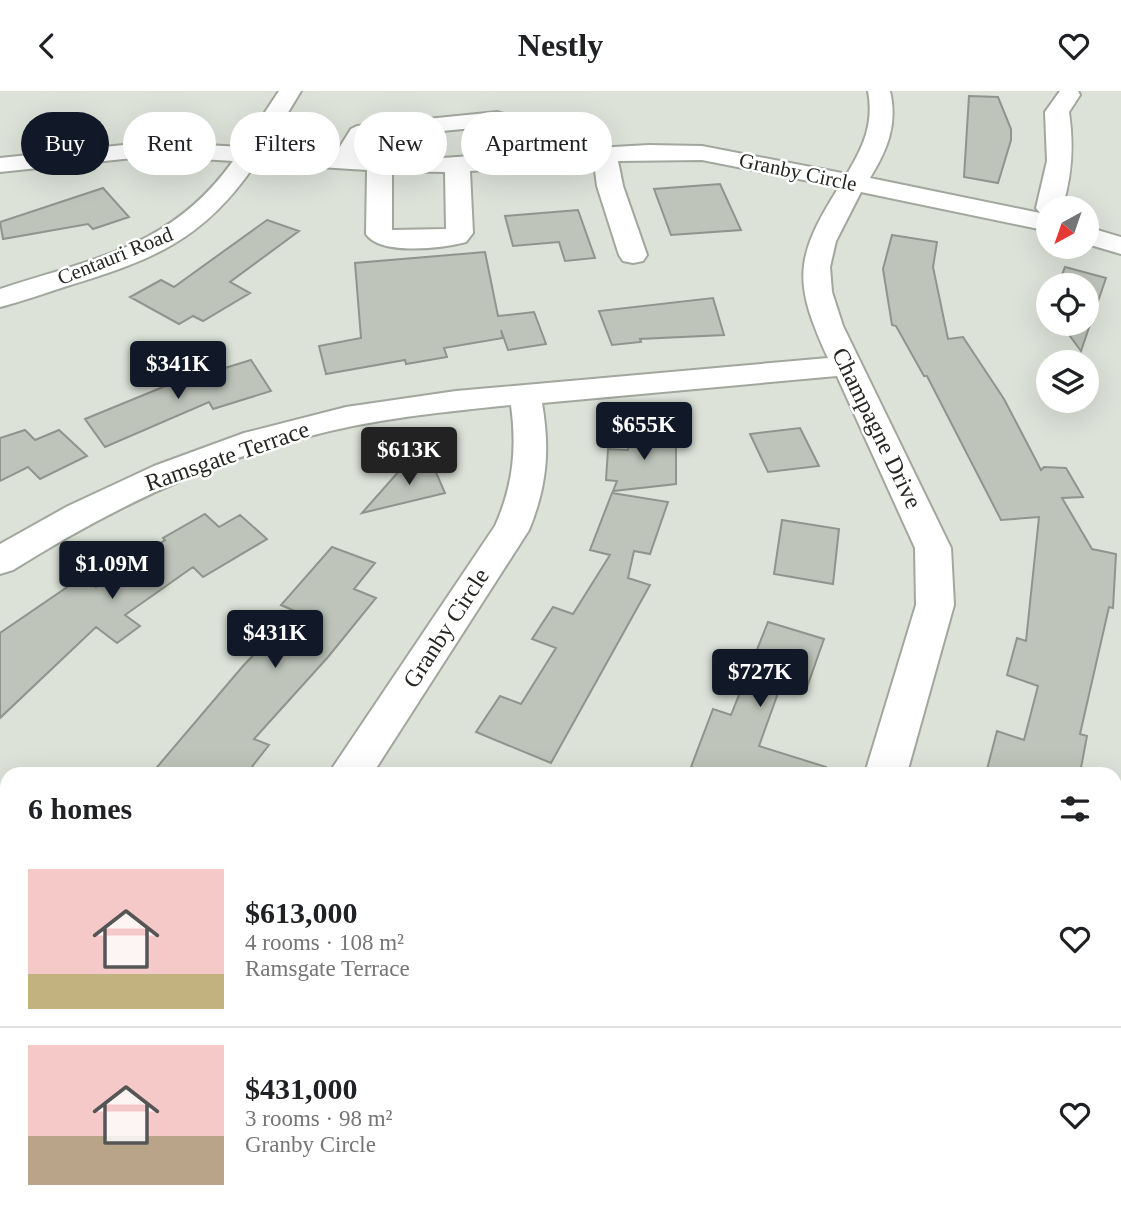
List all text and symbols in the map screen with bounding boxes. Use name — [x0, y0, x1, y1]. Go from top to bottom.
icon: back — [28, 27, 66, 65]
text: Nestly — [518, 27, 603, 63]
icon: heart — [1055, 27, 1093, 65]
chip: Buy — [21, 112, 109, 175]
chip: Rent — [123, 112, 216, 175]
chip: Filters — [230, 112, 340, 175]
chip: New — [354, 112, 447, 175]
chip: Apartment — [461, 112, 612, 175]
street label: Granby Circle — [737, 148, 859, 196]
north arrow — [1036, 196, 1099, 259]
map controls — [1036, 196, 1099, 413]
street label: Centauri Road — [54, 222, 176, 290]
button: locate — [1036, 273, 1099, 336]
pin: $341K — [129, 341, 227, 401]
street label: Champagne Drive — [827, 344, 927, 512]
button: layers — [1036, 350, 1099, 413]
text: $341K — [146, 351, 210, 376]
pin: $655K — [595, 403, 693, 462]
text: $655K — [612, 412, 676, 437]
street label: Ramsgate Terrace — [142, 416, 312, 496]
pin: $613K — [360, 427, 458, 487]
text: $613K — [377, 437, 441, 462]
pin: $1.09M — [55, 541, 169, 601]
text: $1.09M — [75, 551, 149, 576]
street label: Granby Circle — [398, 564, 494, 692]
pin: $431K — [226, 611, 324, 670]
text: $431K — [243, 620, 307, 645]
pin: $727K — [711, 649, 809, 709]
text: $727K — [728, 659, 792, 684]
icon: filters — [1056, 790, 1094, 828]
text: 6 homes — [28, 792, 132, 825]
text: $613,000 — [245, 896, 358, 929]
icon: home — [84, 897, 168, 981]
icon: heart — [1056, 920, 1094, 958]
text: 4 rooms · 108 m² — [245, 930, 404, 955]
text: Ramsgate Terrace — [245, 956, 410, 981]
text: $431,000 — [245, 1072, 358, 1105]
icon: home — [84, 1073, 168, 1157]
icon: heart — [1056, 1096, 1094, 1134]
text: 3 rooms · 98 m² — [245, 1106, 392, 1131]
text: Granby Circle — [245, 1132, 376, 1157]

